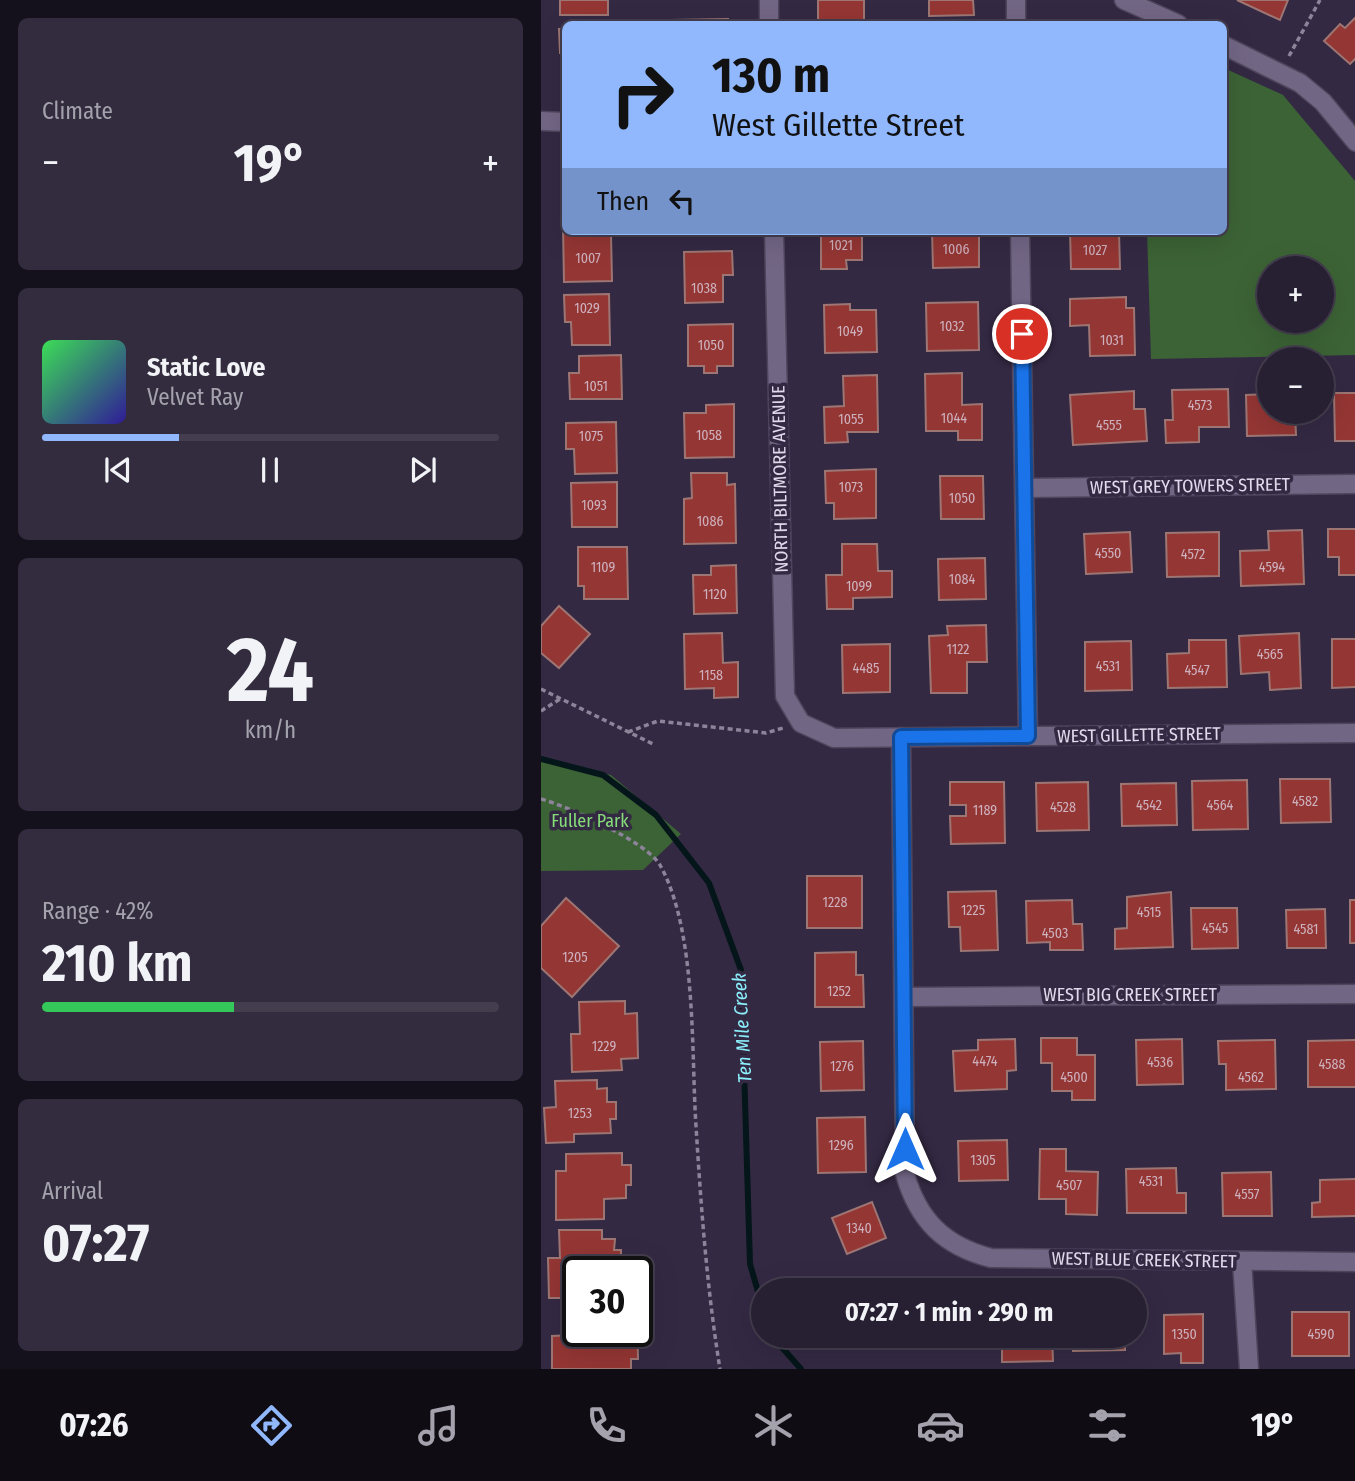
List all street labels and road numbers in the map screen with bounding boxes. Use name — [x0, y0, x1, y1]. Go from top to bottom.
street label: NORTH BILTMORE AVENUE — [767, 385, 793, 573]
street label: WEST GREY TOWERS STREET — [1090, 473, 1291, 499]
street label: WEST GILLETTE STREET — [1057, 723, 1222, 747]
street label: WEST BIG CREEK STREET — [1043, 984, 1217, 1006]
street label: WEST BLUE CREEK STREET — [1051, 1247, 1237, 1273]

